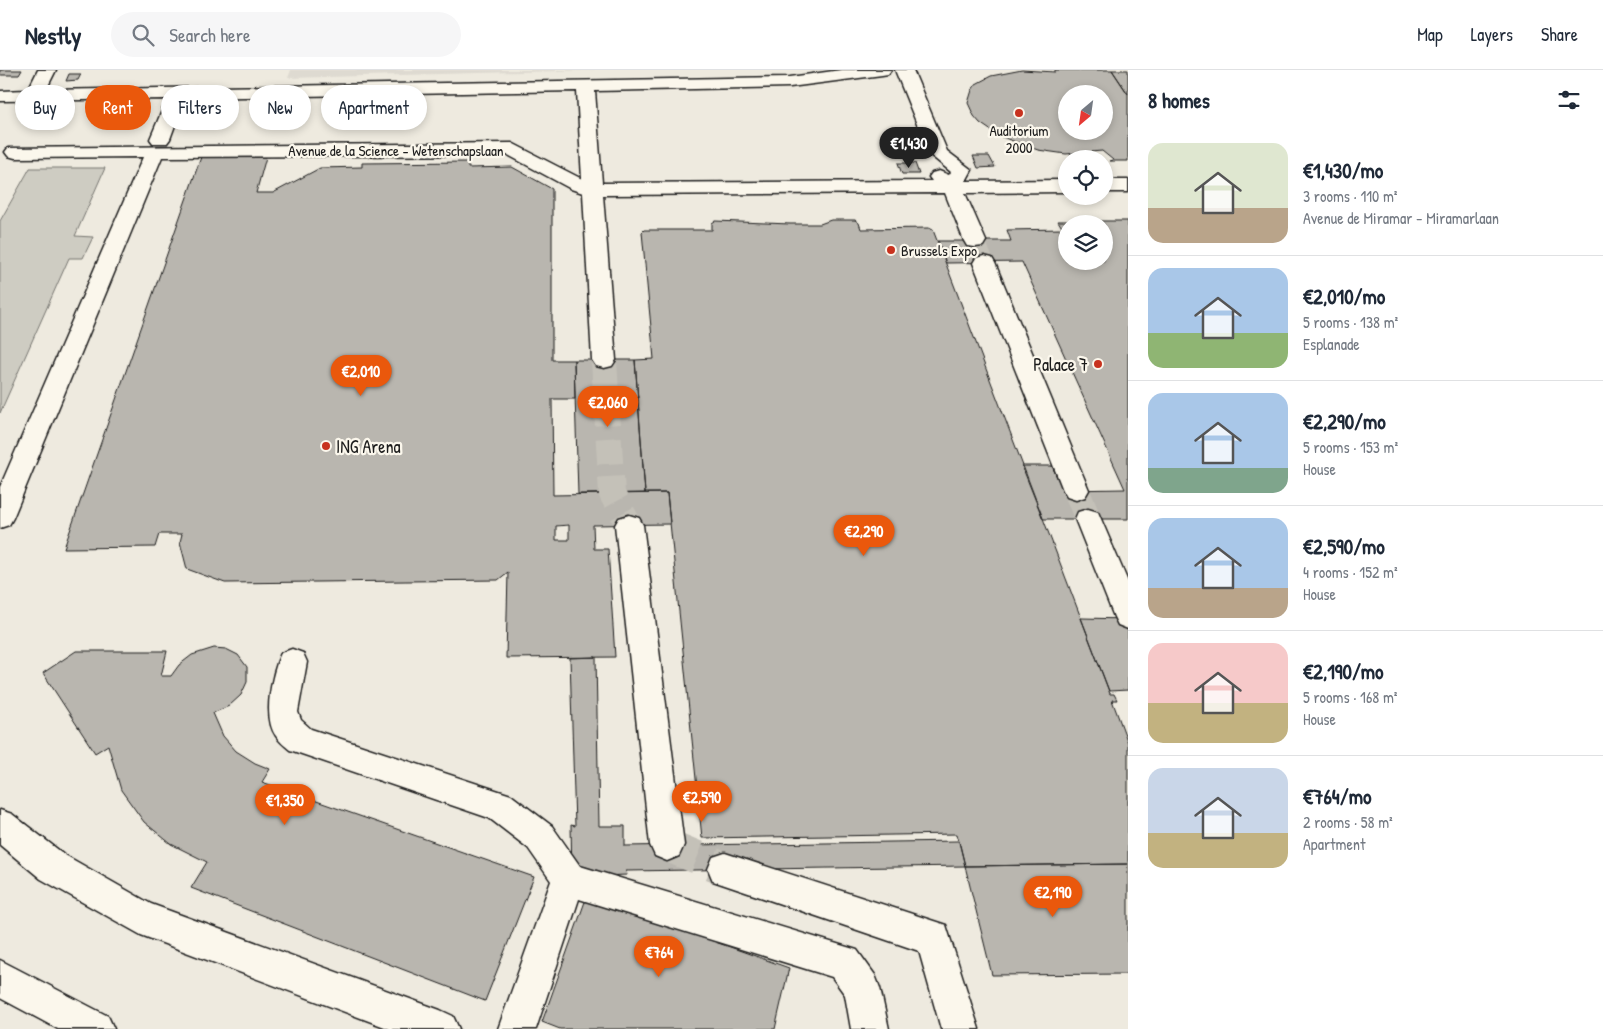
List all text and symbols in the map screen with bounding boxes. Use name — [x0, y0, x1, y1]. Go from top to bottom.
search box — [111, 12, 461, 57]
text: Nestly — [25, 19, 81, 51]
icon: search — [129, 21, 157, 49]
text: Search here — [169, 22, 251, 48]
text: Map — [1417, 22, 1443, 47]
text: Layers — [1471, 22, 1513, 47]
text: Share — [1541, 22, 1578, 47]
chip: Buy — [15, 85, 75, 130]
chip: Rent — [85, 85, 151, 130]
chip: Filters — [161, 85, 239, 130]
chip: New — [249, 85, 311, 130]
chip: Apartment — [321, 85, 427, 130]
north arrow — [1058, 85, 1112, 140]
map controls — [1058, 85, 1113, 270]
text: 8 homes — [1148, 86, 1210, 115]
icon: filters — [1555, 86, 1583, 114]
marker: Auditorium 2000 — [1013, 107, 1025, 119]
place label: Auditorium 2000 — [989, 120, 1049, 158]
pin: €1,430 — [868, 126, 950, 169]
text: €1,430 — [890, 132, 928, 154]
street label: Avenue de la Science - Wetenschapslaan — [288, 140, 504, 161]
button: locate — [1058, 150, 1113, 205]
text: €1,430/mo — [1303, 156, 1383, 185]
icon: home — [1188, 163, 1248, 223]
text: 3 rooms · 110 m² — [1303, 185, 1398, 207]
text: Avenue de Miramar - Miramarlaan — [1303, 207, 1499, 229]
button: layers — [1058, 215, 1113, 270]
place label: Brussels Expo — [901, 240, 977, 261]
marker: Brussels Expo — [885, 244, 897, 256]
text: €2,010/mo — [1303, 282, 1385, 311]
icon: home — [1188, 288, 1248, 348]
text: 5 rooms · 138 m² — [1303, 311, 1398, 333]
text: Esplanade — [1303, 333, 1360, 355]
place label: Palace 7 — [1033, 352, 1088, 377]
pin: €2,010 — [320, 354, 402, 397]
marker: Palace 7 — [1092, 358, 1104, 370]
text: €2,010 — [342, 360, 380, 382]
pin: €2,060 — [567, 386, 649, 428]
text: €2,060 — [588, 391, 628, 413]
text: €2,290/mo — [1303, 407, 1386, 436]
icon: home — [1188, 413, 1248, 473]
place label: ING Arena — [336, 434, 401, 459]
text: 5 rooms · 153 m² — [1303, 436, 1398, 458]
marker: ING Arena — [320, 440, 332, 452]
text: House — [1303, 458, 1336, 480]
pin: €2,290 — [823, 514, 905, 557]
text: €2,290 — [845, 520, 883, 542]
text: €2,590/mo — [1303, 532, 1385, 561]
icon: home — [1188, 538, 1248, 598]
text: 4 rooms · 152 m² — [1303, 561, 1398, 583]
text: House — [1303, 583, 1336, 605]
text: €2,190/mo — [1303, 657, 1384, 686]
icon: home — [1188, 663, 1248, 723]
text: 5 rooms · 168 m² — [1303, 686, 1397, 708]
text: House — [1303, 708, 1336, 730]
pin: €2,590 — [661, 780, 743, 823]
text: €764/mo — [1303, 782, 1371, 811]
pin: €1,350 — [244, 784, 326, 826]
text: €2,590 — [683, 786, 721, 808]
icon: home — [1188, 788, 1248, 848]
text: €1,350 — [266, 789, 304, 811]
text: 2 rooms · 58 m² — [1303, 811, 1393, 833]
text: Apartment — [1303, 833, 1366, 855]
pin: €2,190 — [1012, 876, 1094, 918]
text: €2,190 — [1034, 881, 1072, 903]
pin: €764 — [629, 936, 689, 978]
text: €764 — [645, 941, 673, 963]

